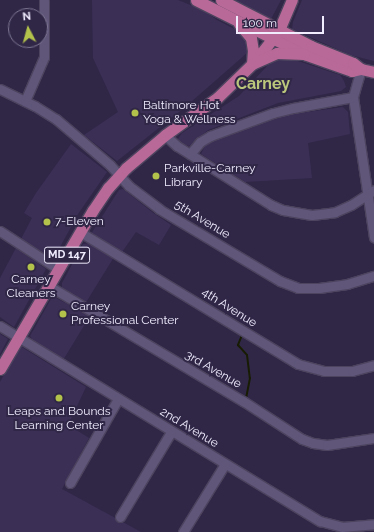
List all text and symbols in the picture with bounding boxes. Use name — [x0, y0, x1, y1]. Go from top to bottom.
north arrow — [8, 8, 48, 48]
scale bar — [238, 8, 326, 34]
text: N — [22, 10, 32, 23]
text: 100 m — [243, 16, 277, 30]
district label: Carney — [236, 74, 290, 94]
place label: Baltimore Hot Yoga & Wellness — [143, 99, 236, 127]
marker: Baltimore Hot Yoga & Wellness — [130, 108, 140, 118]
place label: Parkville-Carney Library — [164, 162, 256, 190]
marker: Parkville-Carney Library — [151, 171, 161, 181]
street label: 5th Avenue — [171, 198, 233, 242]
place label: 7-Eleven — [55, 215, 104, 229]
marker: 7-Eleven — [42, 217, 52, 227]
road number: MD 147 — [44, 246, 90, 264]
marker: Carney Cleaners — [26, 262, 36, 272]
place label: Carney Cleaners — [6, 273, 56, 301]
street label: 4th Avenue — [199, 285, 259, 331]
place label: Carney Professional Center — [71, 300, 179, 328]
marker: Carney Professional Center — [58, 309, 68, 319]
street label: 3rd Avenue — [182, 348, 244, 392]
marker: Leaps and Bounds Learning Center — [54, 393, 64, 403]
place label: Leaps and Bounds Learning Center — [7, 405, 111, 433]
street label: 2nd Avenue — [157, 405, 221, 451]

